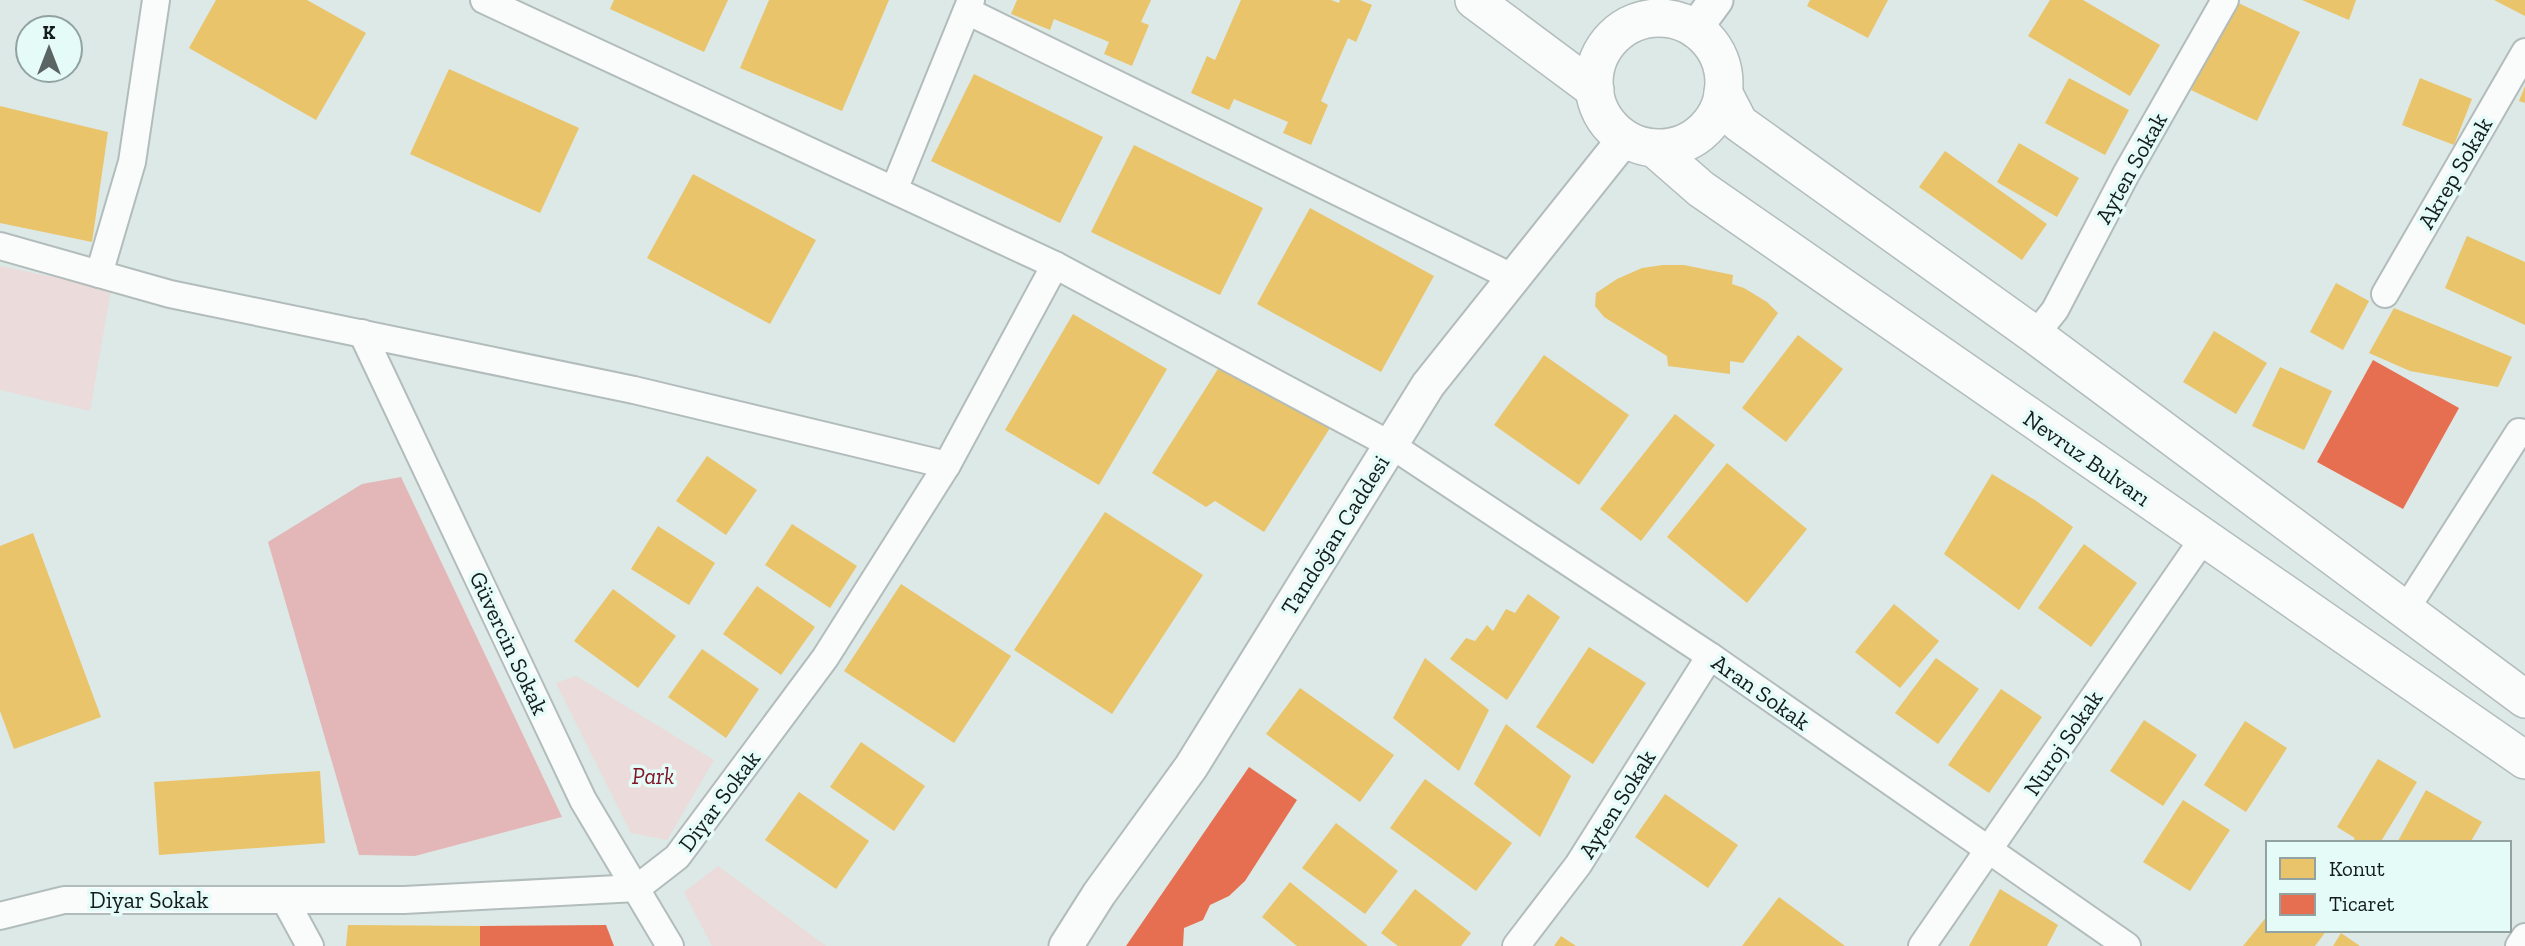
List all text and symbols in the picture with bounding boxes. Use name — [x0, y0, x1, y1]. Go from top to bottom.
north arrow — [14, 14, 84, 84]
text: K — [43, 21, 56, 44]
street label: Ayten Sokak — [2089, 108, 2173, 228]
street label: Akrep Sokak — [2412, 112, 2498, 234]
street label: Nevruz Bulvarı — [2018, 404, 2156, 512]
street label: Tandoğan Caddesi — [1275, 450, 1395, 620]
street label: Güvercin Sokak — [464, 567, 554, 719]
street label: Aran Sokak — [1707, 648, 1815, 736]
street label: Nuroj Sokak — [2018, 685, 2108, 801]
street label: Diyar Sokak — [672, 745, 766, 857]
street label: Ayten Sokak — [1573, 745, 1661, 863]
park label: Park — [632, 762, 674, 790]
legend — [2266, 841, 2511, 932]
text: Konut — [2329, 856, 2385, 881]
street label: Diyar Sokak — [90, 886, 208, 914]
text: Ticaret — [2329, 891, 2394, 916]

